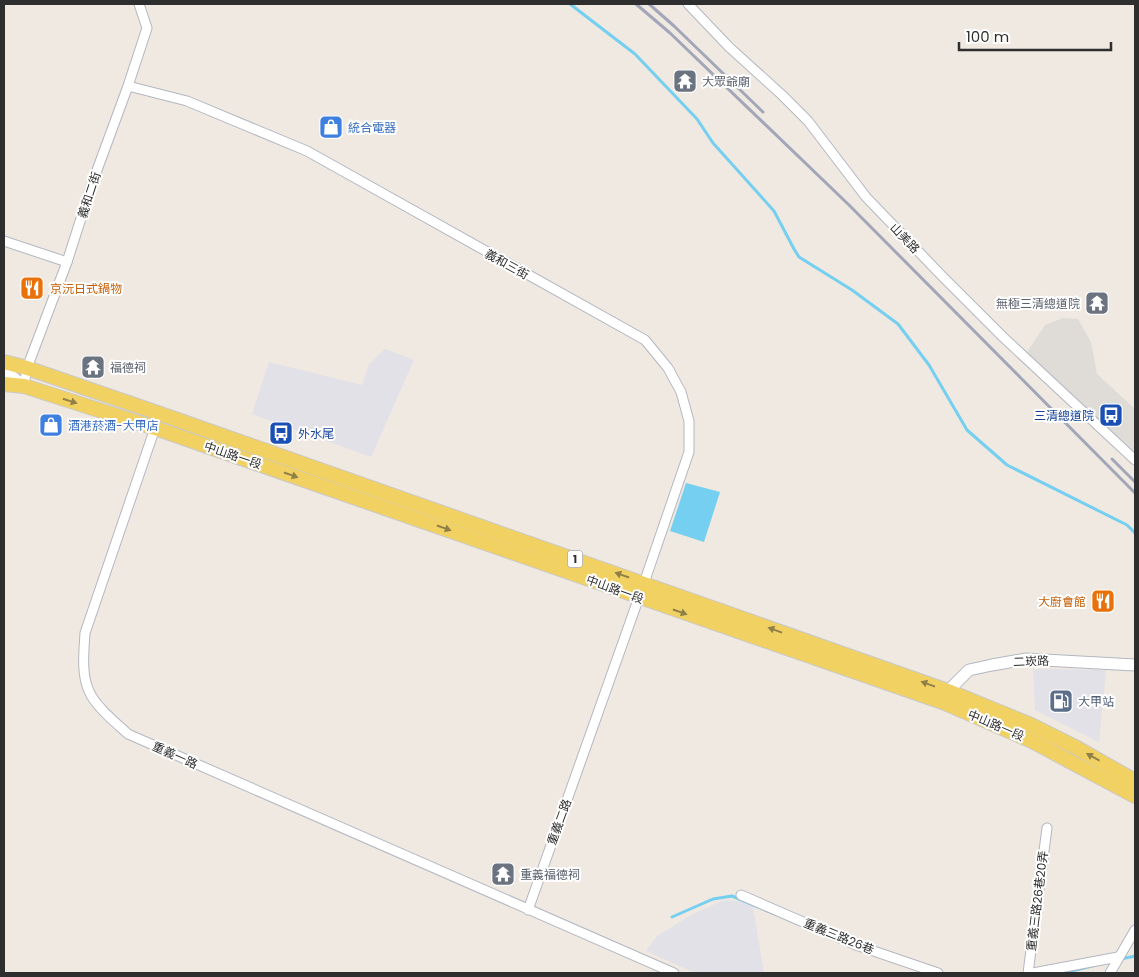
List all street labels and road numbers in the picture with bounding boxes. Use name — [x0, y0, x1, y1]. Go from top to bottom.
street label: 義和二街 — [73, 170, 105, 220]
street label: 山美路 — [886, 219, 924, 257]
street label: 義和三街 — [482, 245, 532, 283]
street label: 中山路一段 — [202, 437, 264, 473]
road number: 1 — [568, 550, 582, 568]
street label: 中山路一段 — [584, 571, 646, 607]
street label: 二崁路 — [1013, 652, 1049, 670]
street label: 中山路一段 — [965, 705, 1027, 745]
street label: 重義一路 — [150, 737, 200, 773]
street label: 重義二路 — [543, 797, 575, 847]
street label: 重義三路26巷20弄 — [1022, 850, 1052, 952]
street label: 重義三路26巷 — [801, 914, 877, 958]

